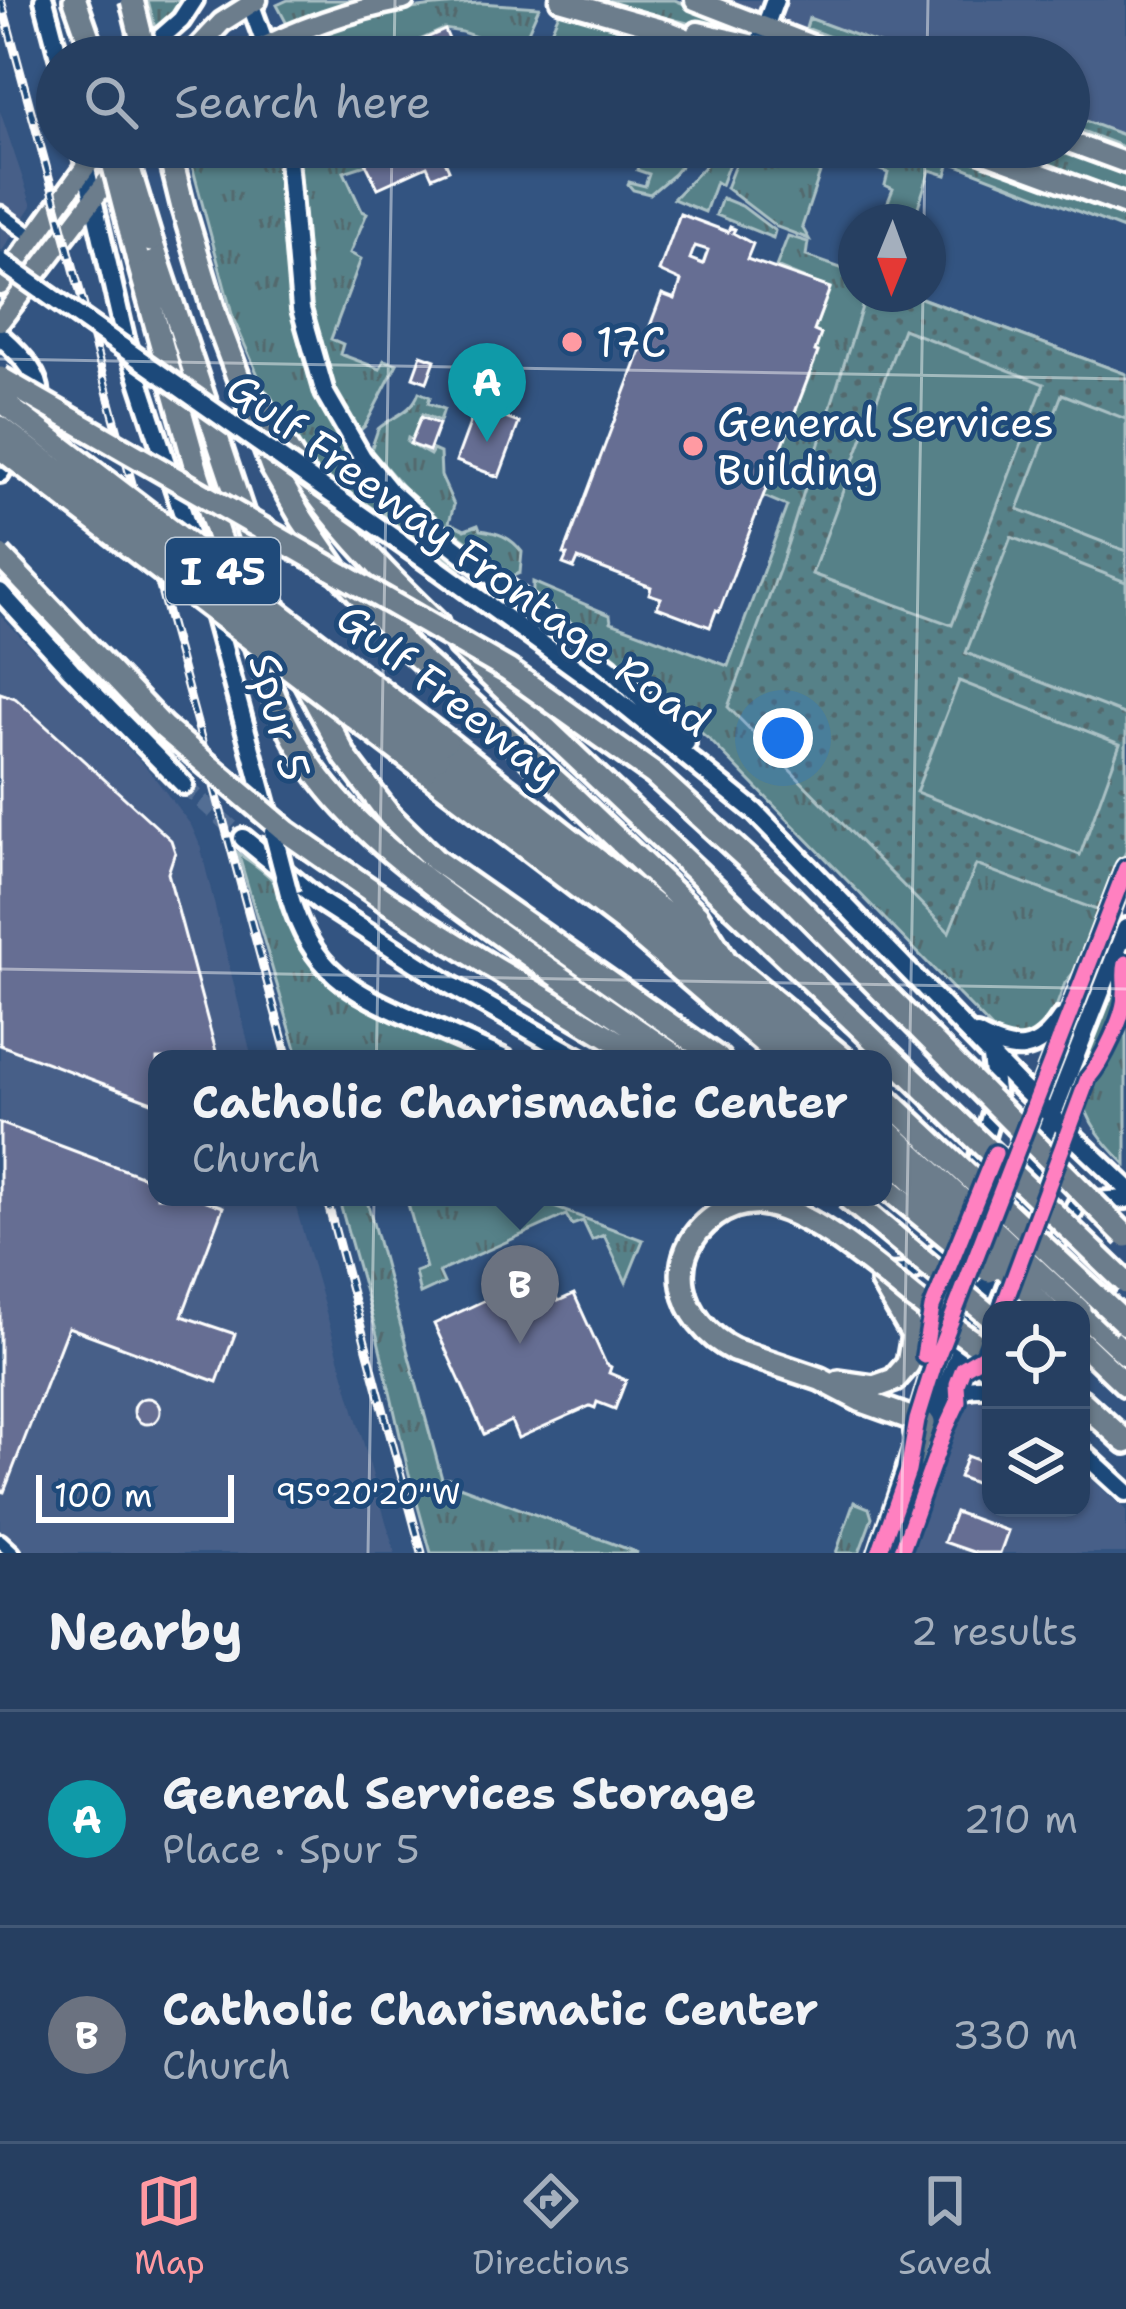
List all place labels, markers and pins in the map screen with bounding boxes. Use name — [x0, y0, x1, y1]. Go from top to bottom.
place label: 17C — [596, 314, 667, 370]
marker: 17C — [559, 329, 585, 355]
pin: A — [448, 343, 526, 442]
place label: General Services Building — [717, 394, 1054, 498]
marker: General Services Building — [680, 433, 706, 459]
pin: B — [481, 1245, 559, 1344]

